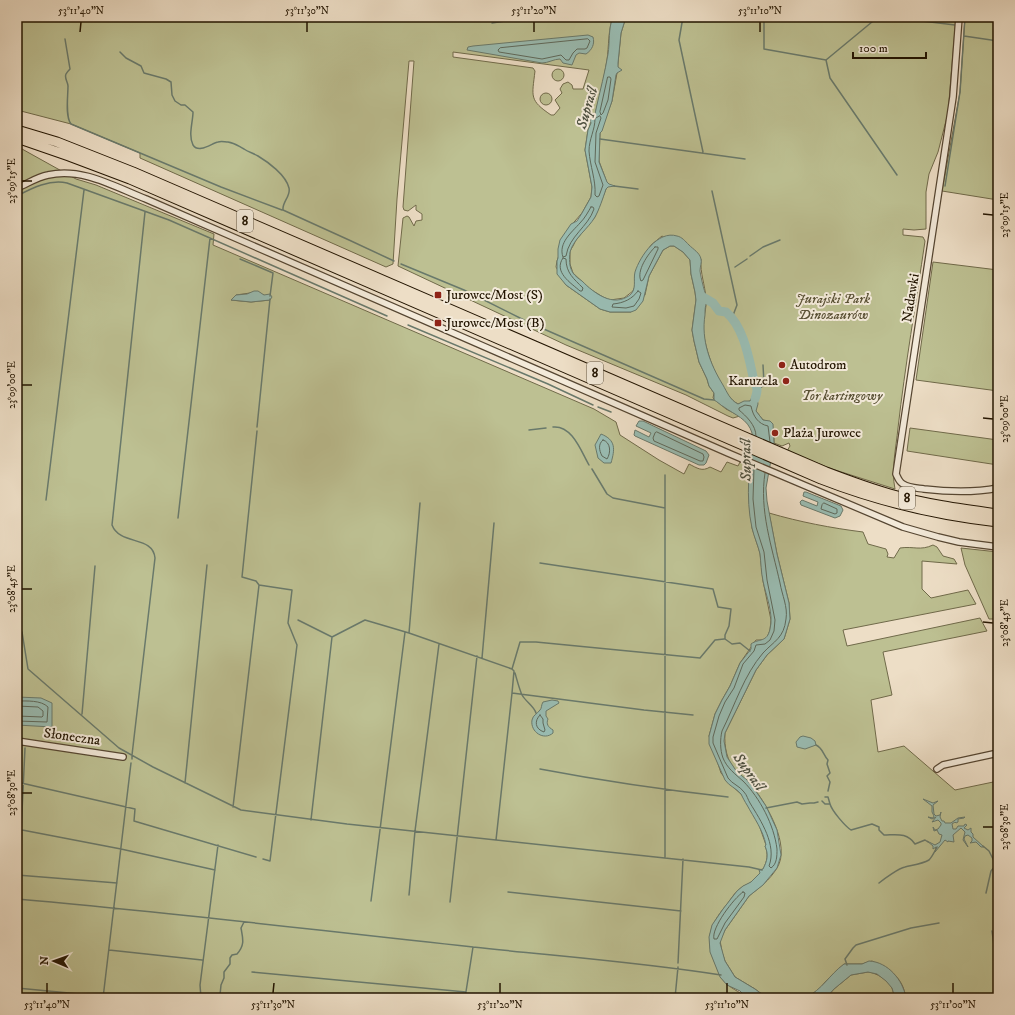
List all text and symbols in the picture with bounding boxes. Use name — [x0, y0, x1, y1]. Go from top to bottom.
text: 53°11'40"N — [58, 5, 104, 17]
text: 53°11'30"N — [285, 5, 329, 17]
text: 53°11'20"N — [511, 5, 557, 17]
text: 53°11'10"N — [738, 5, 782, 17]
scale bar — [853, 34, 926, 60]
text: 100 m — [859, 41, 888, 56]
water label: Supraśl — [572, 83, 603, 132]
text: 23°09'15"E — [6, 158, 18, 204]
text: 23°09'15"E — [999, 192, 1011, 238]
road number: 8 — [237, 210, 253, 232]
street label: Nadawki — [898, 272, 924, 324]
place label: Jurowce/Most (S) — [444, 286, 543, 304]
marker: Jurowce/Most (S) — [433, 290, 443, 300]
park label: Jurajski Park Dinozaurów — [796, 290, 870, 324]
place label: Jurowce/Most (B) — [444, 314, 545, 332]
marker: Jurowce/Most (B) — [433, 318, 443, 328]
place label: Autodrom — [790, 356, 847, 374]
marker: Autodrom — [777, 360, 787, 370]
text: 23°09'00"E — [6, 361, 18, 409]
road number: 8 — [587, 362, 603, 384]
place label: Karuzela — [728, 372, 778, 390]
marker: Karuzela — [781, 376, 791, 386]
park label: Tor kartingowy — [802, 387, 884, 405]
text: 23°09'00"E — [999, 395, 1011, 443]
place label: Plaża Jurowce — [783, 424, 861, 442]
marker: Plaża Jurowce — [770, 428, 780, 438]
water label: Supraśl — [736, 436, 756, 483]
road number: 8 — [899, 487, 915, 509]
text: 23°08'45"E — [6, 565, 18, 613]
text: 23°08'45"E — [999, 599, 1011, 647]
street label: Słoneczna — [43, 724, 101, 750]
water label: Supraśl — [728, 748, 770, 797]
text: 23°08'30"E — [6, 770, 18, 816]
text: 23°08'30"E — [999, 804, 1011, 850]
north arrow — [34, 941, 74, 981]
text: N — [38, 956, 52, 965]
text: 53°11'40"N — [24, 999, 70, 1011]
text: 53°11'30"N — [251, 999, 295, 1011]
text: 53°11'20"N — [477, 999, 523, 1011]
text: 53°11'10"N — [705, 999, 749, 1011]
text: 53°11'00"N — [930, 999, 976, 1011]

